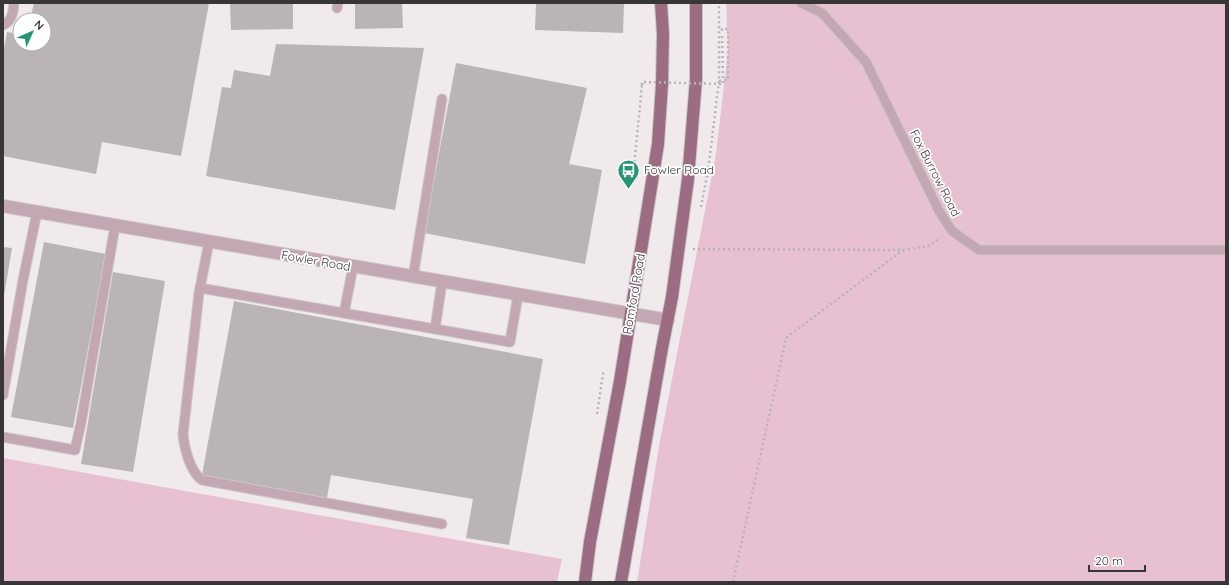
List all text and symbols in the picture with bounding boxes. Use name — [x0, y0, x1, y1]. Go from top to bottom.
north arrow — [12, 12, 52, 52]
text: N — [31, 17, 47, 33]
street label: Fox Burrow Road — [907, 127, 964, 219]
bus stop icon: Fowler Road — [616, 157, 642, 190]
place label: Fowler Road — [644, 162, 714, 177]
street label: Fowler Road — [280, 247, 352, 274]
street label: Romford Road — [619, 252, 648, 336]
scale bar — [1089, 547, 1145, 573]
text: 20 m — [1095, 553, 1123, 568]

